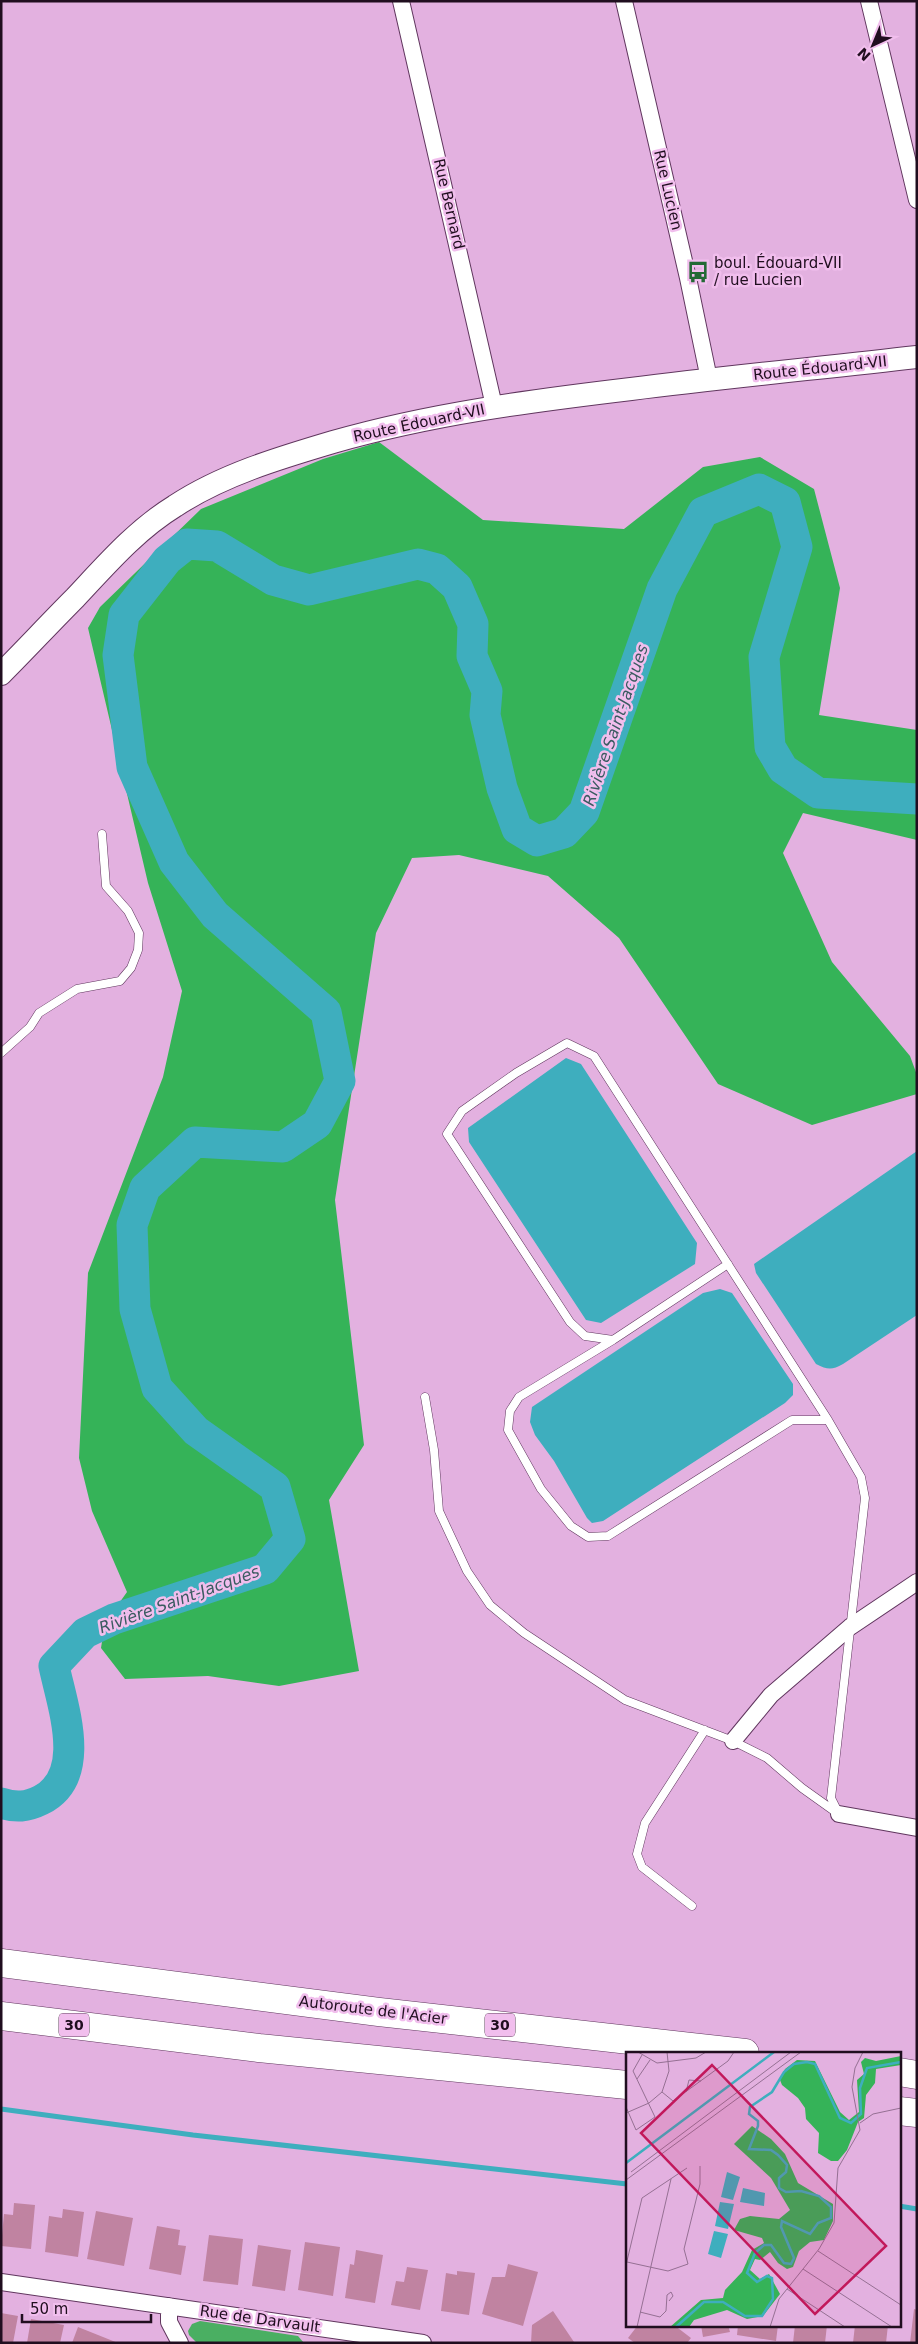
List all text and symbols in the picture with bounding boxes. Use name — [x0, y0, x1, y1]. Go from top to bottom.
north arrow — [848, 20, 898, 70]
text: N — [854, 45, 874, 64]
street label: Rue Lucien — [650, 148, 686, 232]
street label: Rue Bernard — [430, 157, 468, 251]
place label: boul. Édouard-VII / rue Lucien — [714, 253, 842, 289]
bus stop icon: boul. Édouard-VII / rue Lucien — [685, 259, 711, 285]
street label: Route Édouard-VII — [752, 351, 888, 384]
street label: Route Édouard-VII — [351, 399, 487, 446]
water label: Rivière Saint-Jacques — [579, 642, 652, 808]
water label: Rivière Saint-Jacques — [96, 1562, 262, 1637]
street label: Autoroute de l'Acier — [298, 1992, 449, 2028]
road number: 30 — [59, 2014, 89, 2036]
road number: 30 — [485, 2014, 515, 2036]
inset map — [626, 2052, 900, 2326]
scale bar — [22, 2292, 151, 2324]
text: 50 m — [30, 2300, 68, 2318]
street label: Rue de Darvault — [199, 2302, 321, 2336]

